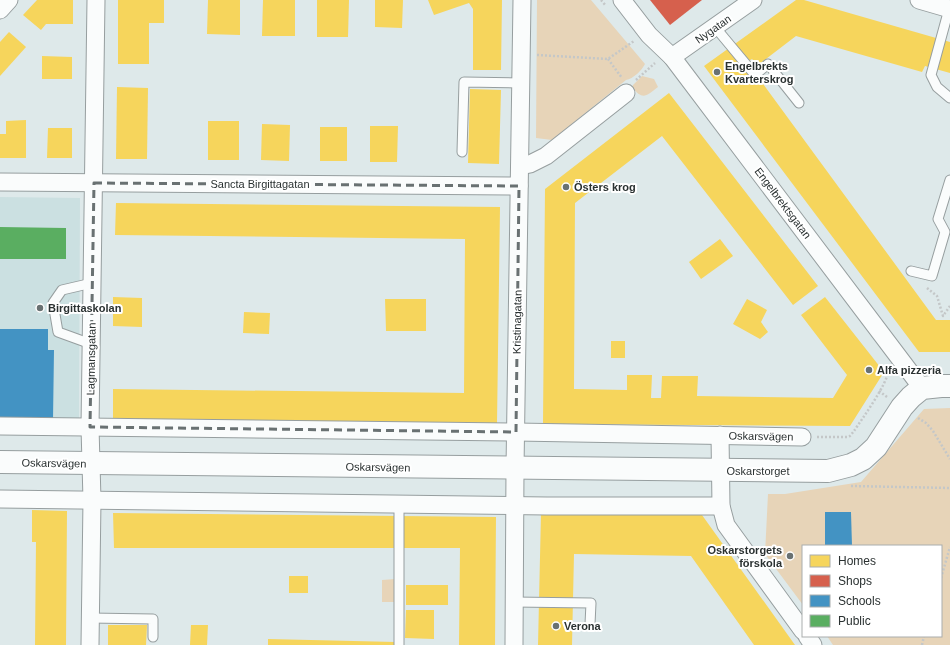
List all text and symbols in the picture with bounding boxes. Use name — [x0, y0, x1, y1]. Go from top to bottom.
street label: Nygatan — [693, 12, 733, 46]
place label: Engelbrekts Kvarterskrog — [725, 60, 793, 85]
marker: Engelbrekts Kvarterskrog — [712, 67, 722, 77]
street label: Engelbrektsgatan — [752, 165, 814, 241]
street label: Sancta Birgittagatan — [210, 178, 310, 190]
place label: Östers krog — [574, 181, 636, 193]
marker: Östers krog — [561, 182, 571, 192]
street label: Kristinagatan — [510, 290, 524, 354]
place label: Birgittaskolan — [48, 302, 122, 314]
marker: Birgittaskolan — [35, 303, 45, 313]
street label: Lagmansgatan — [84, 323, 98, 395]
place label: Alfa pizzeria — [877, 364, 942, 376]
marker: Alfa pizzeria — [864, 365, 874, 375]
street label: Oskarsvägen — [728, 429, 794, 443]
street label: Oskarsvägen — [21, 456, 87, 470]
street label: Oskarsvägen — [345, 460, 411, 474]
street label: Oskarstorget — [727, 465, 789, 477]
place label: Oskarstorgets förskola — [707, 544, 783, 569]
legend — [802, 545, 942, 637]
marker: Oskarstorgets förskola — [785, 551, 795, 561]
text: Homes — [838, 554, 876, 568]
text: Shops — [838, 574, 872, 588]
text: Schools — [838, 594, 881, 608]
text: Public — [838, 614, 871, 628]
place label: Verona — [564, 620, 602, 632]
marker: Verona — [551, 621, 561, 631]

